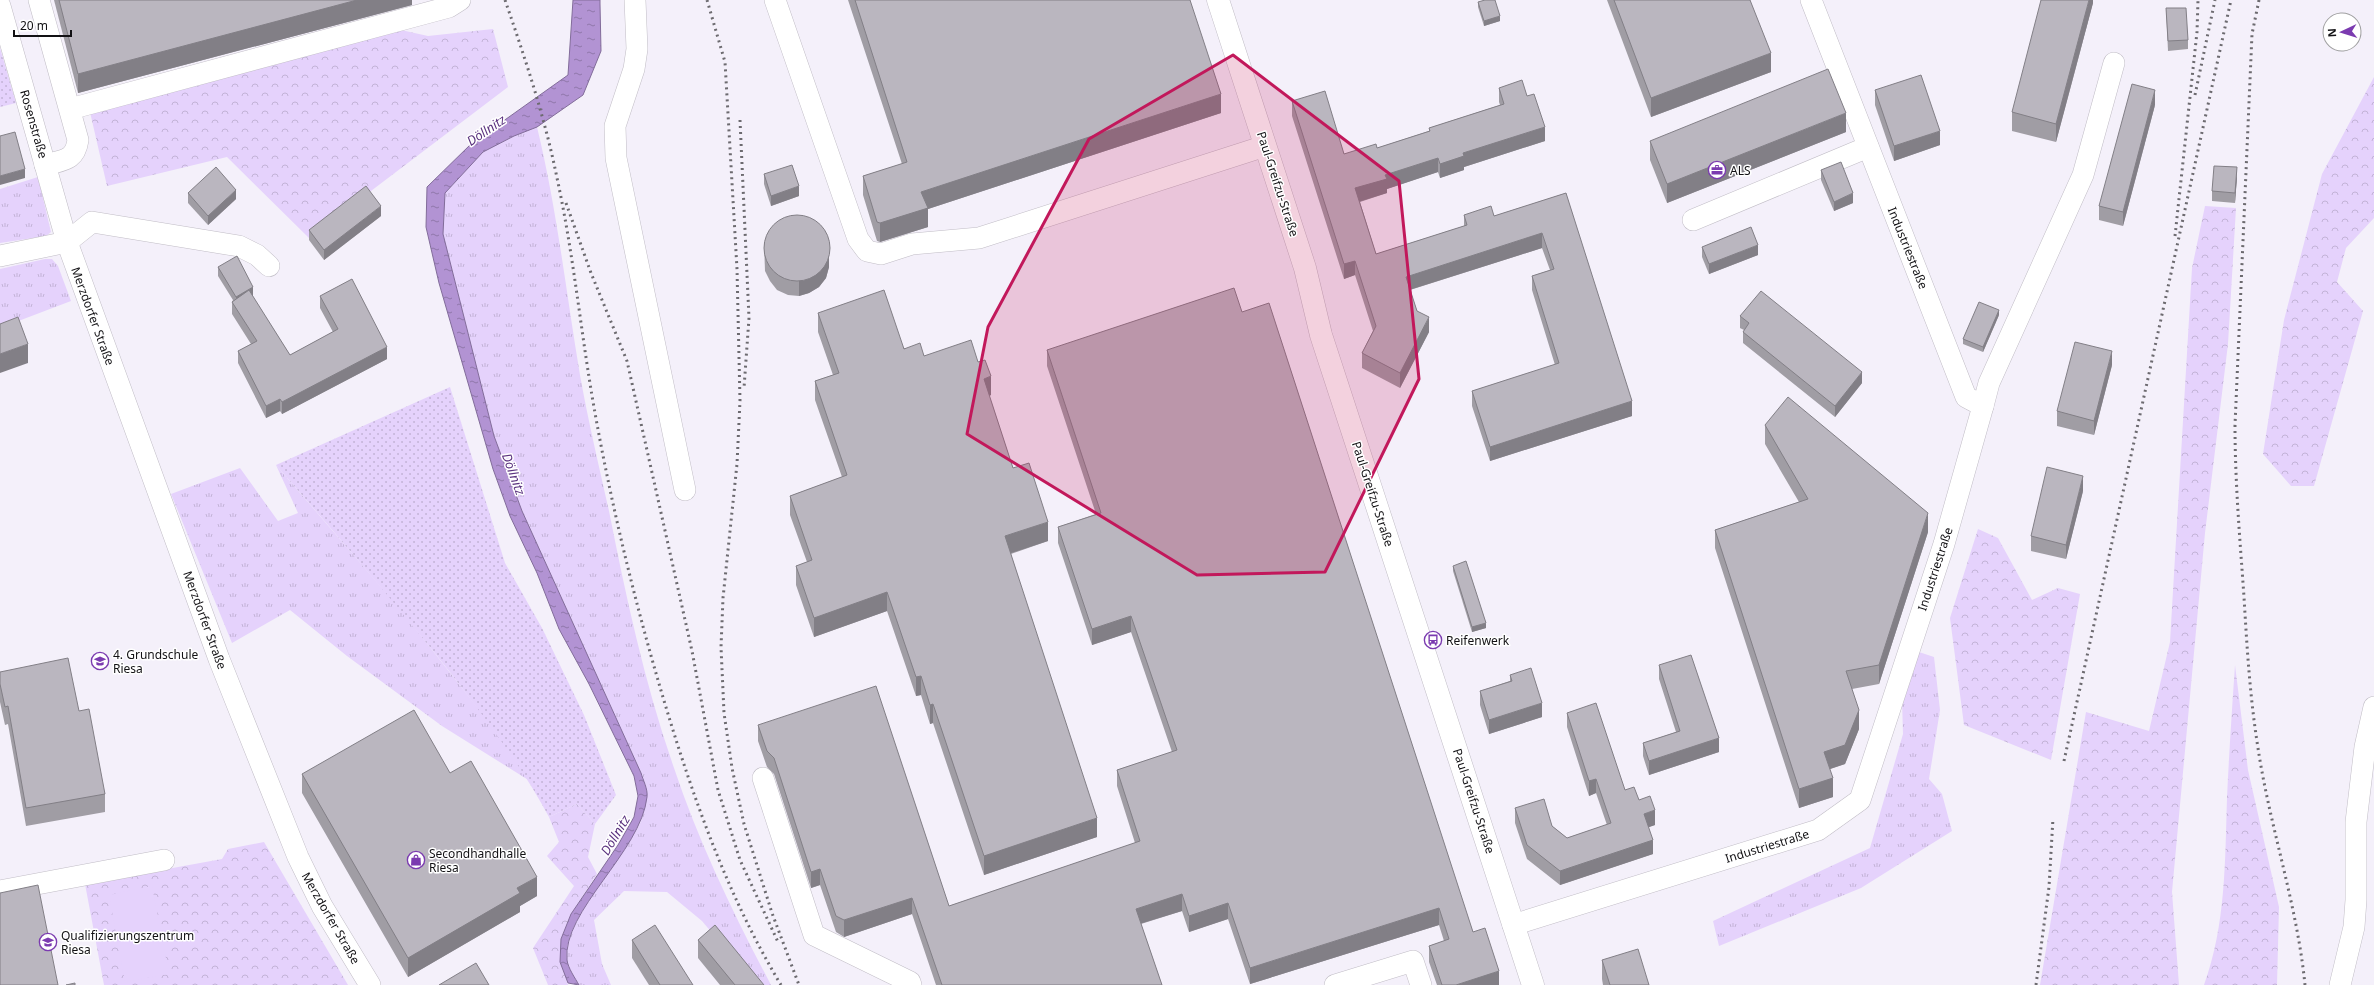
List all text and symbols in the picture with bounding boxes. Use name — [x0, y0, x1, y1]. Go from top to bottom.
scale bar — [14, 12, 71, 38]
north arrow — [2322, 12, 2362, 52]
text: 20 m — [20, 17, 48, 34]
text: N — [2324, 28, 2339, 38]
street label: Rosenstraße — [16, 88, 52, 160]
water label: Döllnitz — [463, 110, 509, 150]
street label: Paul-Greifzu-Straße — [1253, 129, 1303, 239]
office icon: ALS — [1707, 160, 1727, 180]
place label: ALS — [1730, 162, 1751, 179]
street label: Industriestraße — [1884, 204, 1932, 292]
street label: Merzdorfer Straße — [67, 264, 119, 368]
street label: Paul-Greifzu-Straße — [1348, 439, 1398, 549]
water label: Döllnitz — [498, 450, 530, 498]
street label: Industriestraße — [1913, 525, 1957, 613]
street label: Merzdorfer Straße — [179, 568, 231, 672]
bus stop icon: Reifenwerk — [1423, 630, 1443, 650]
place label: Reifenwerk — [1446, 632, 1510, 649]
place label: 4. Grundschule Riesa — [113, 646, 199, 677]
school or university icon: 4. Grundschule Riesa — [90, 651, 110, 671]
street label: Paul-Greifzu-Straße — [1449, 746, 1499, 856]
water label: Döllnitz — [596, 811, 634, 858]
street label: Industriestraße — [1723, 825, 1811, 867]
place label: Secondhandhalle Riesa — [429, 845, 526, 876]
shop icon: Secondhandhalle Riesa — [406, 850, 426, 870]
street label: Merzdorfer Straße — [298, 869, 364, 967]
place label: Qualifizierungszentrum Riesa — [61, 927, 194, 958]
school or university icon: Qualifizierungszentrum Riesa — [38, 932, 58, 952]

